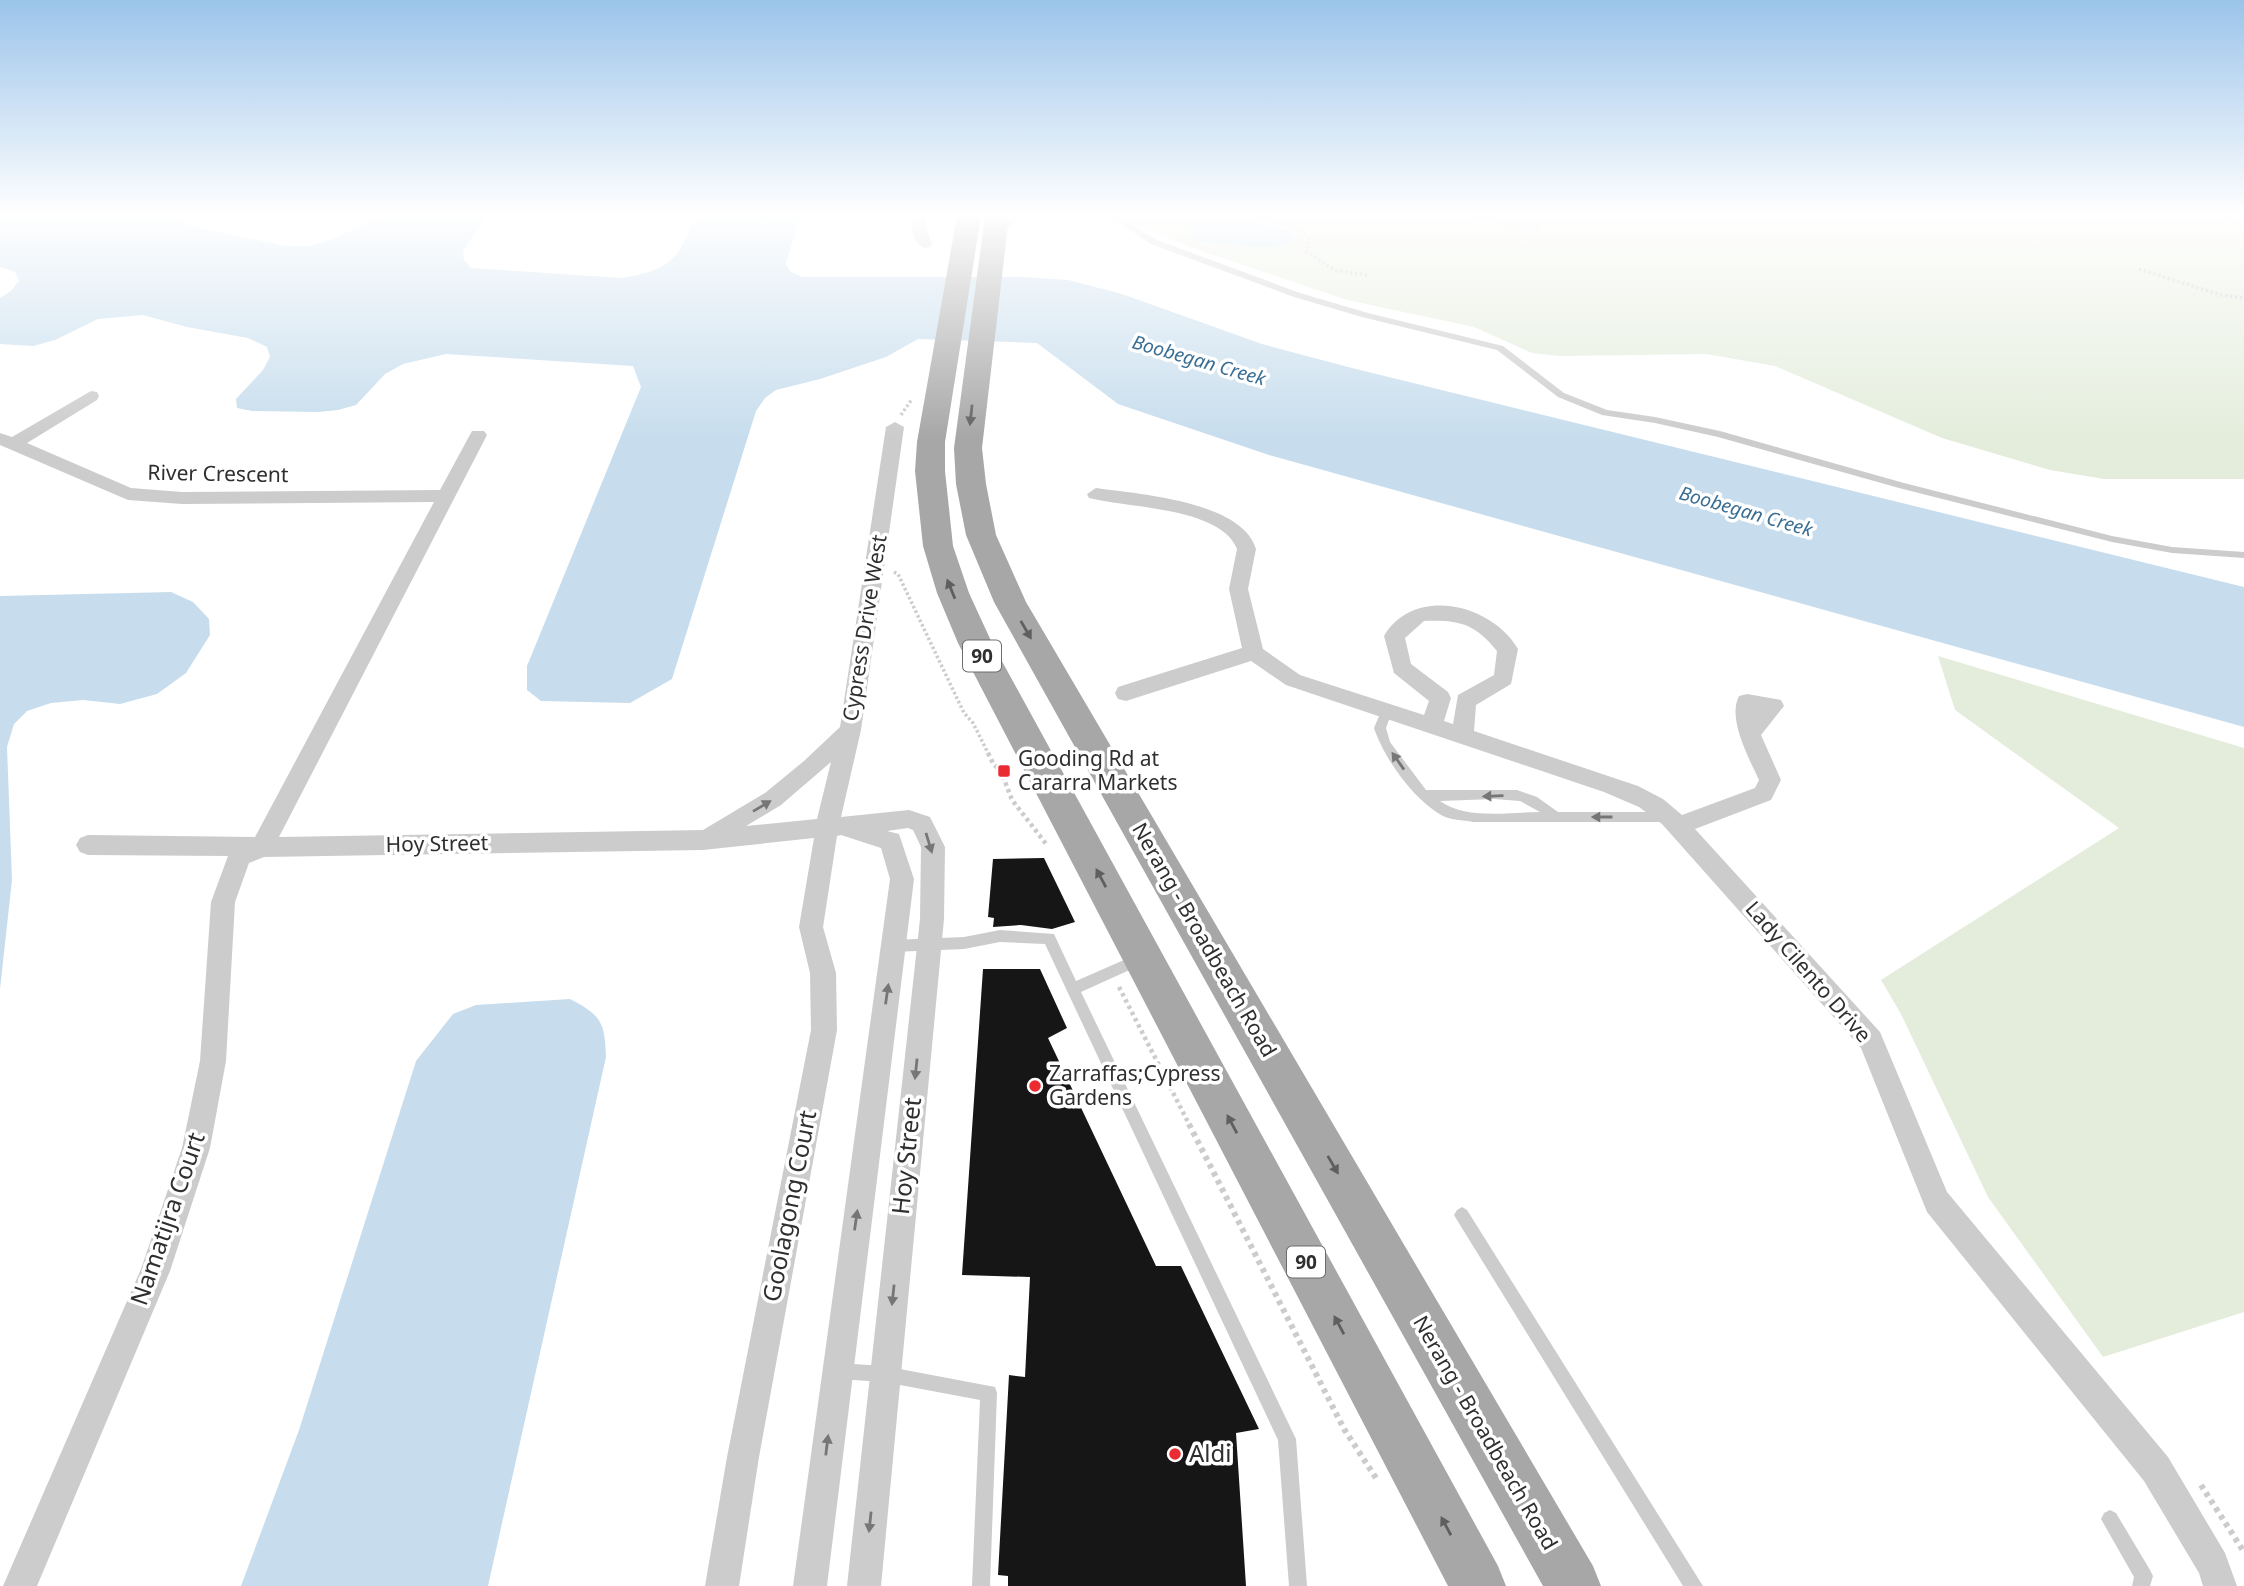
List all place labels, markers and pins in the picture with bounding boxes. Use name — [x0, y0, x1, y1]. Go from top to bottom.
place label: Gooding Rd at Cararra Markets — [1018, 744, 1177, 796]
marker: Gooding Rd at Cararra Markets — [996, 763, 1012, 779]
place label: Zarraffas;Cypress Gardens — [1049, 1059, 1221, 1111]
marker: Zarraffas;Cypress Gardens — [1027, 1078, 1043, 1094]
place label: Aldi — [1189, 1436, 1231, 1469]
marker: Aldi — [1167, 1446, 1183, 1462]

